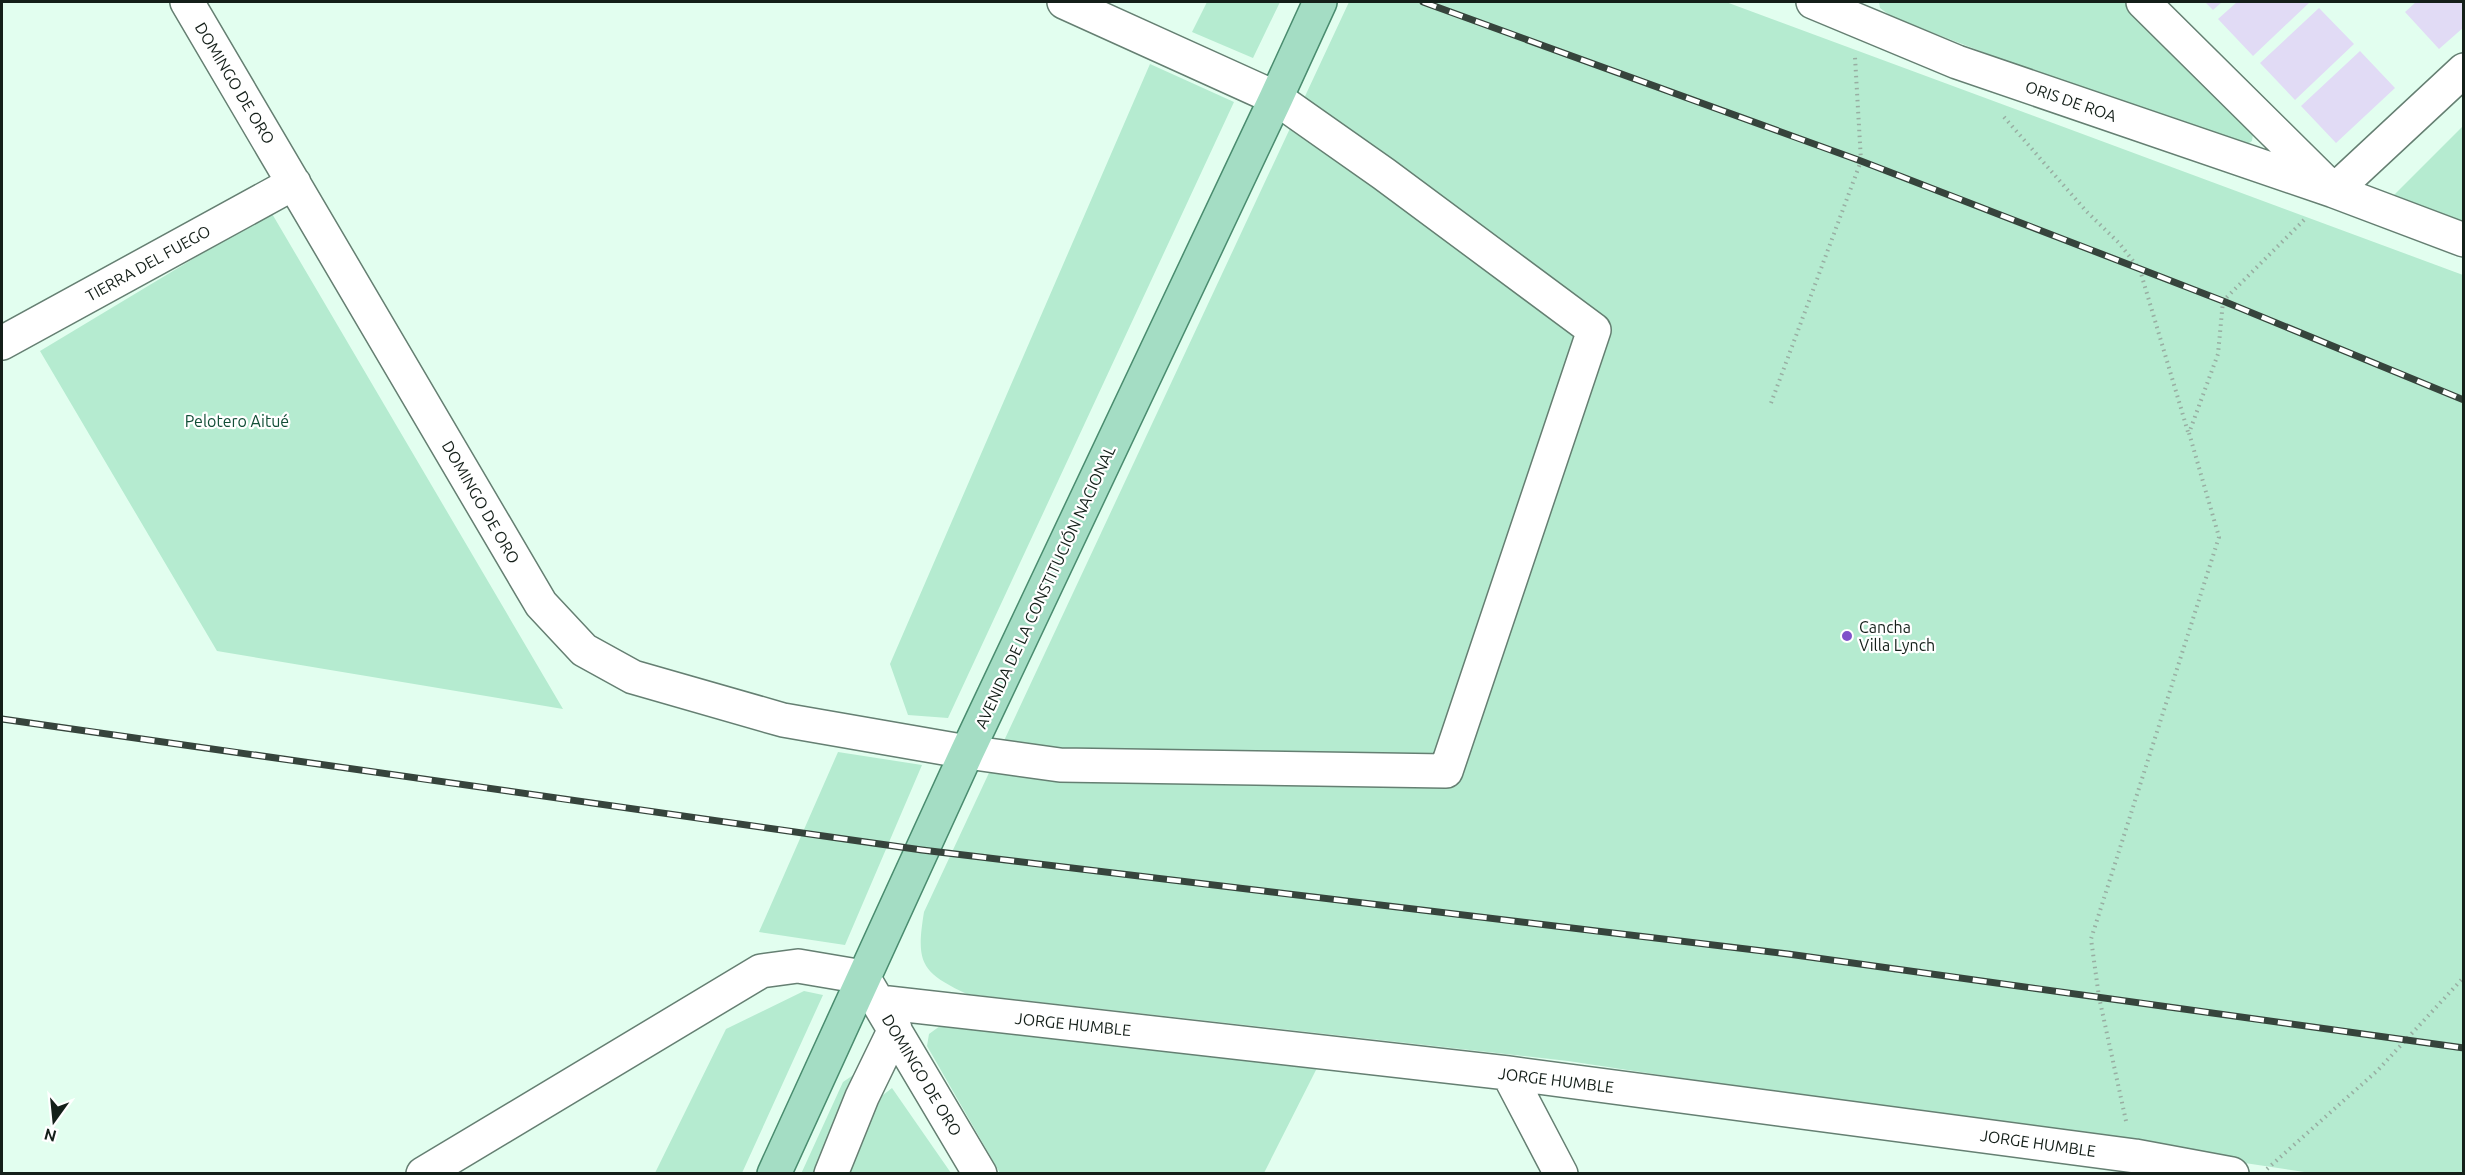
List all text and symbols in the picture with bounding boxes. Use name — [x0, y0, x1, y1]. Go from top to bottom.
street label: DOMINGO DE ORO — [192, 19, 278, 147]
street label: ORIS DE ROA — [2023, 77, 2119, 125]
street label: TIERRA DEL FUEGO — [83, 221, 213, 305]
park label: Pelotero Aitué — [185, 412, 289, 430]
street label: DOMINGO DE ORO — [439, 438, 523, 566]
street label: AVENIDA DE LA CONSTITUCIÓN NACIONAL — [970, 442, 1119, 731]
place label: Cancha Villa Lynch — [1859, 618, 1935, 654]
marker: Cancha Villa Lynch — [1840, 629, 1854, 643]
street label: JORGE HUMBLE — [1014, 1009, 1132, 1039]
street label: DOMINGO DE ORO — [879, 1011, 965, 1139]
street label: JORGE HUMBLE — [1497, 1064, 1615, 1096]
north arrow — [24, 1091, 84, 1151]
text: N — [42, 1125, 58, 1146]
street label: JORGE HUMBLE — [1979, 1126, 2097, 1160]

